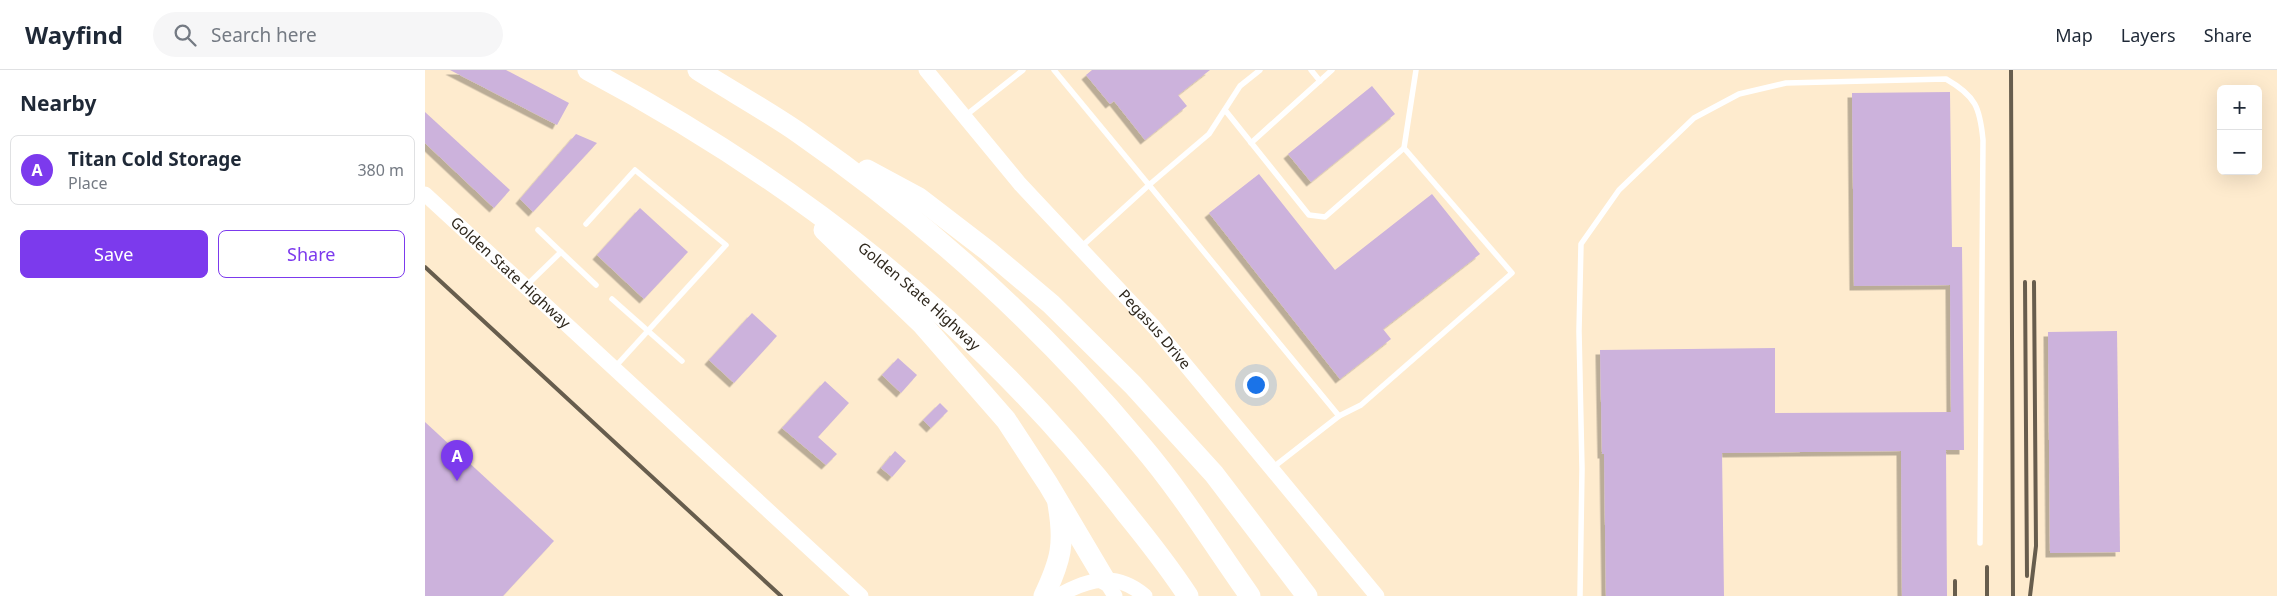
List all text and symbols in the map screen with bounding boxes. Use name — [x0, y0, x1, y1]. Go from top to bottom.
search box — [153, 12, 503, 57]
text: Wayfind — [25, 18, 123, 51]
icon: search — [171, 21, 199, 49]
text: Search here — [211, 22, 317, 48]
text: Map — [2055, 23, 2093, 47]
text: Layers — [2121, 23, 2176, 47]
text: Share — [2204, 23, 2252, 47]
map controls — [2217, 85, 2262, 175]
button: + — [2217, 85, 2262, 130]
text: Nearby — [20, 89, 96, 117]
button: − — [2217, 130, 2262, 175]
text: Titan Cold Storage — [68, 146, 242, 172]
text: A — [31, 159, 43, 181]
text: 380 m — [357, 159, 404, 181]
text: Place — [68, 172, 108, 194]
street label: Golden State Highway — [447, 212, 575, 332]
button: Save — [20, 230, 208, 278]
button: Share — [218, 230, 405, 278]
street label: Golden State Highway — [854, 237, 985, 355]
street label: Pegasus Drive — [1115, 285, 1196, 373]
your location — [1243, 372, 1269, 398]
pin: A — [441, 440, 473, 481]

